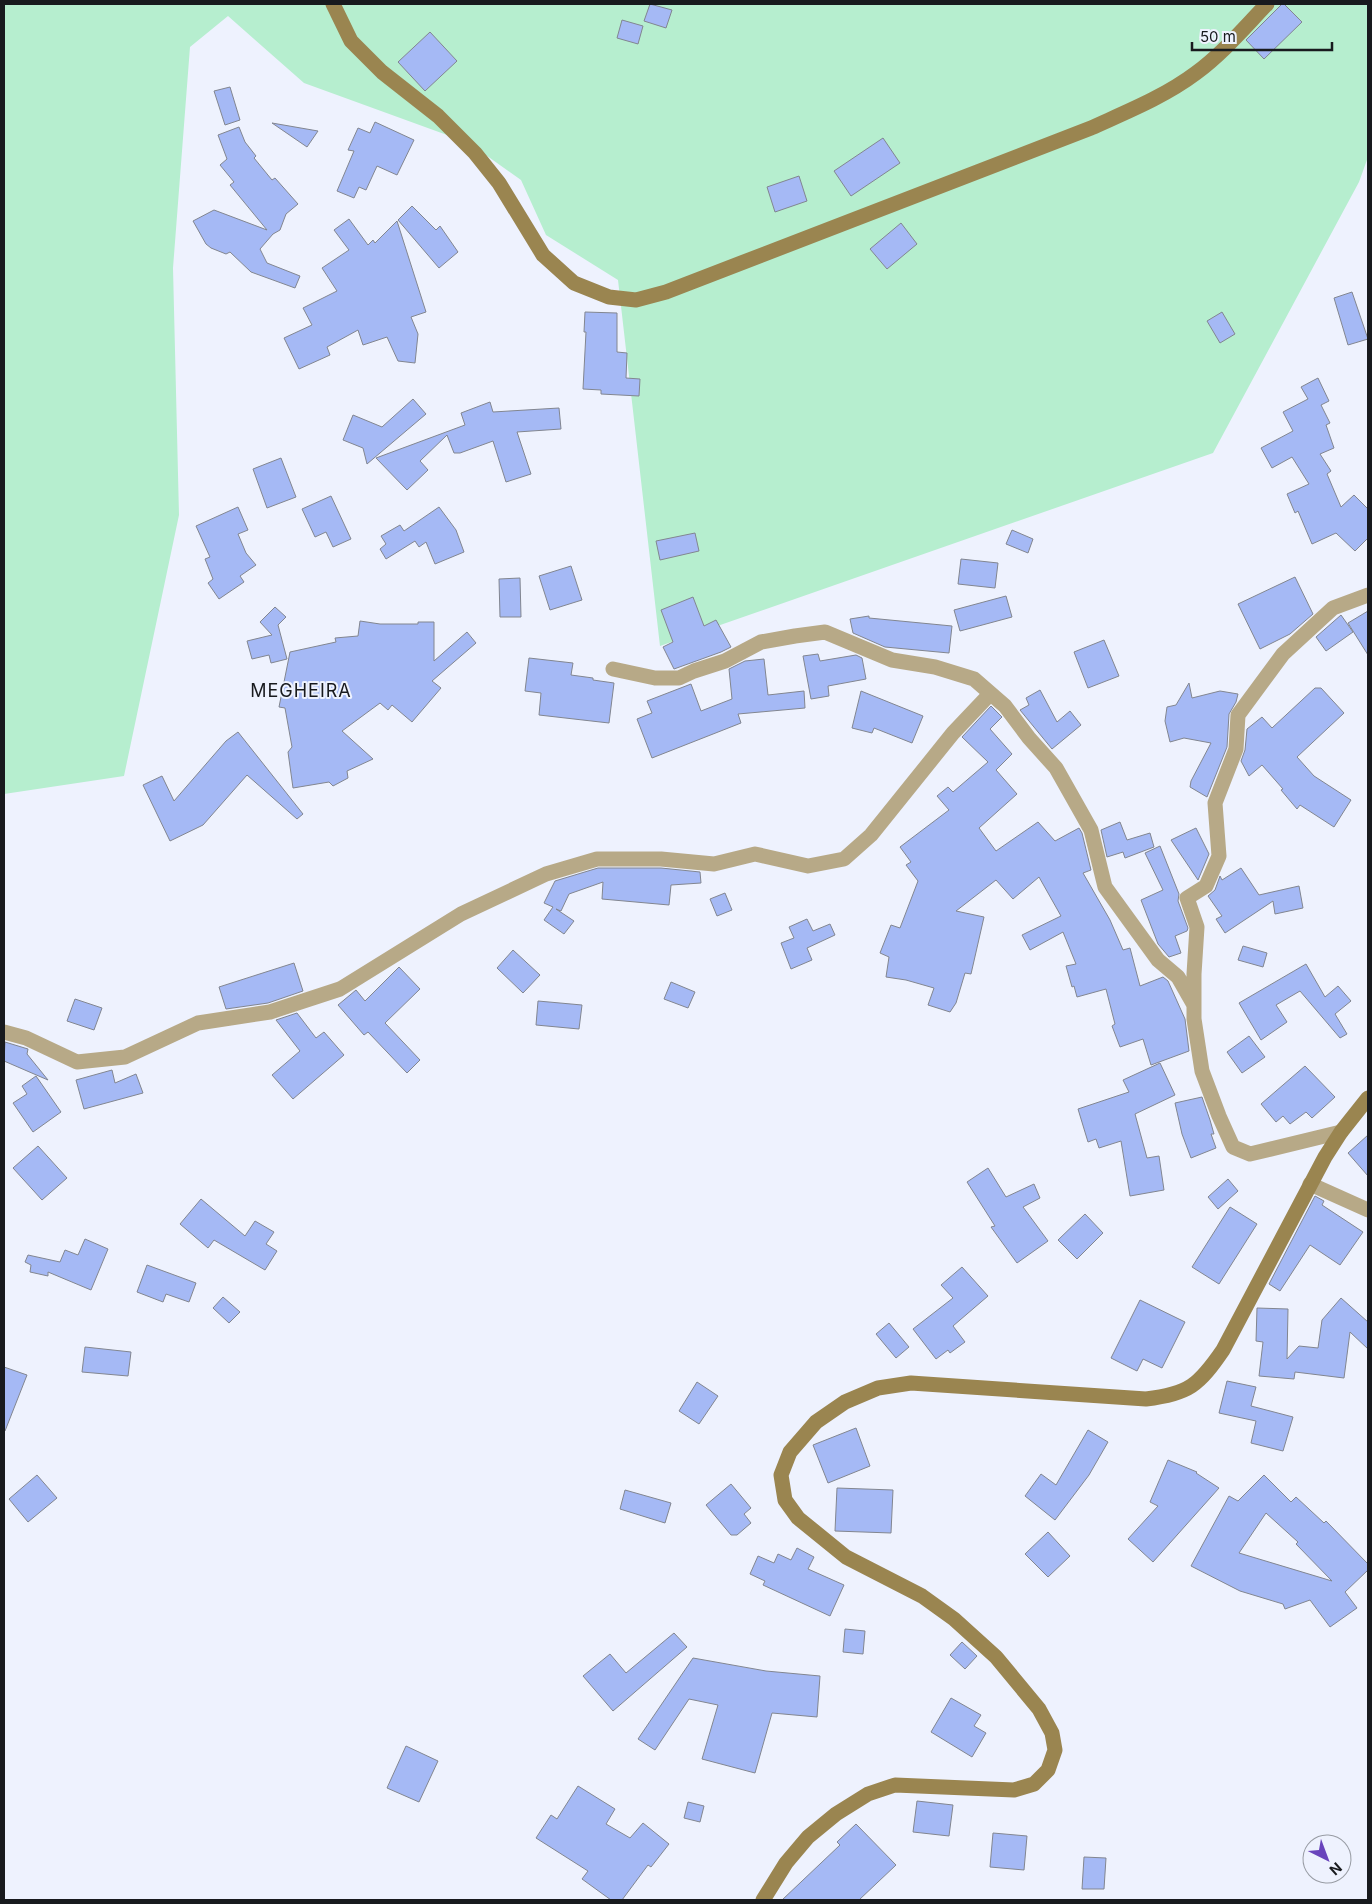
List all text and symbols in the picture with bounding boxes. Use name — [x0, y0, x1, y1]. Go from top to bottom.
scale bar — [1192, 20, 1332, 52]
text: 50 m — [1200, 27, 1236, 46]
district label: MEGHEIRA — [250, 680, 352, 701]
north arrow — [1302, 1834, 1352, 1884]
text: N — [1326, 1859, 1346, 1879]

